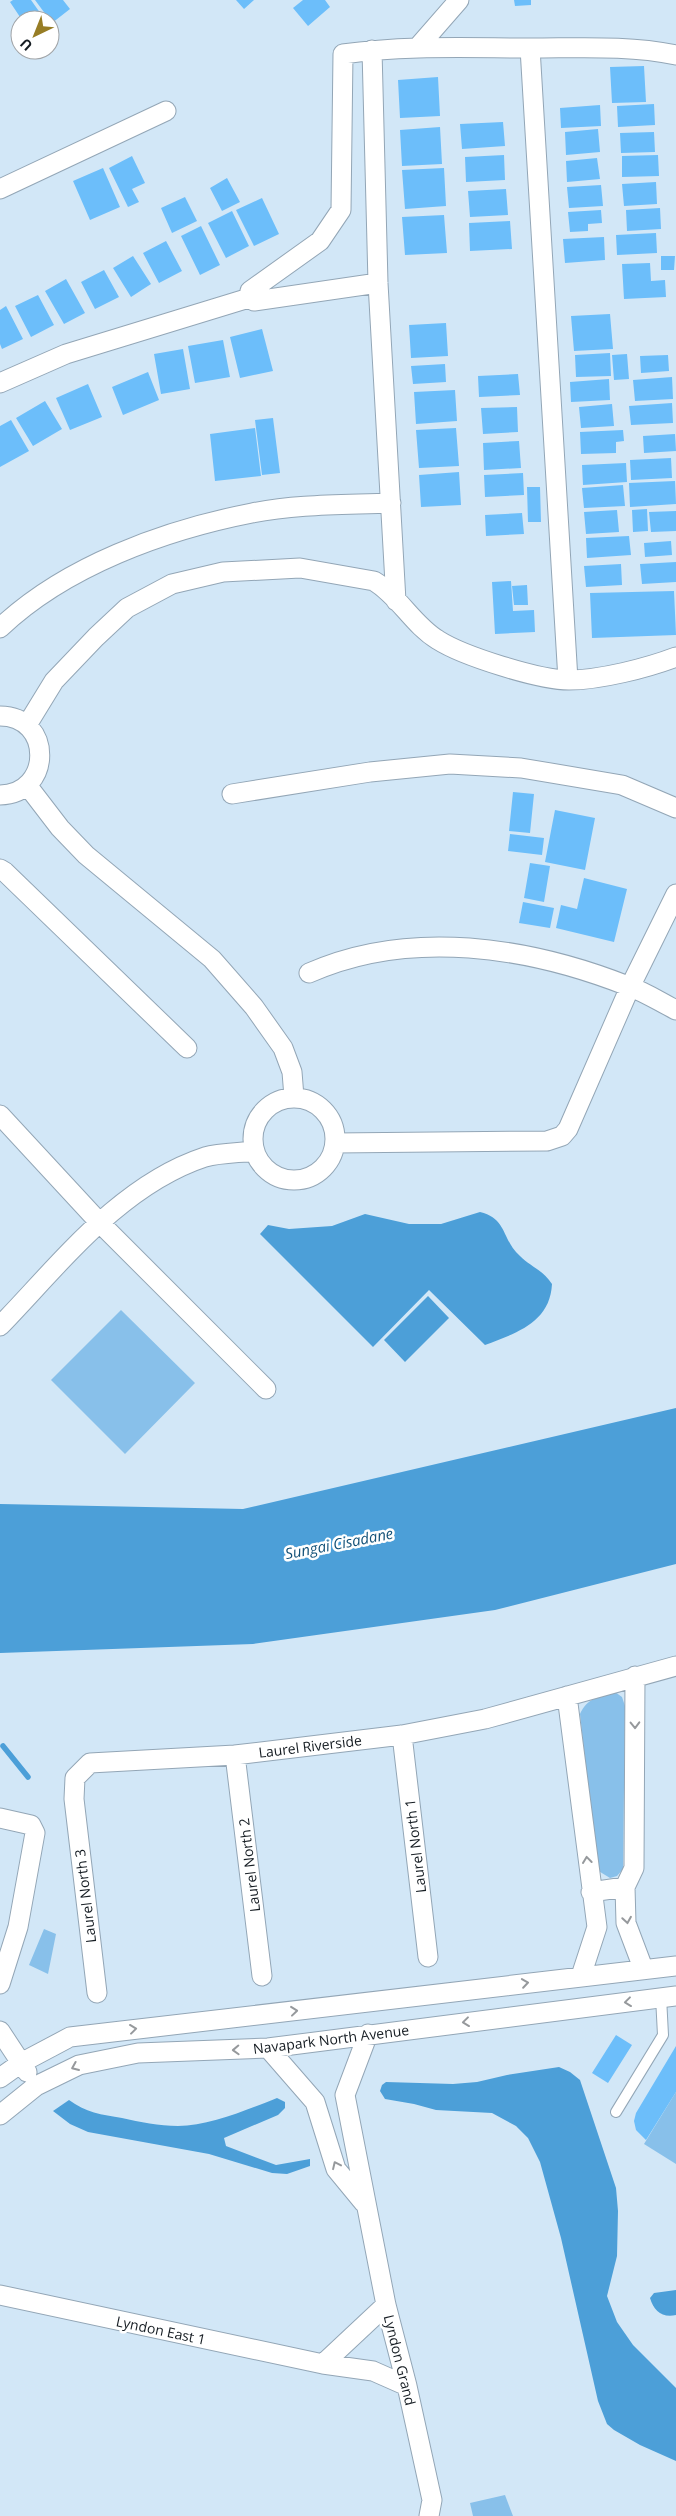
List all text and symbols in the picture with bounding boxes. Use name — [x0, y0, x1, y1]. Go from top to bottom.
north arrow — [10, 10, 60, 60]
text: U — [15, 34, 36, 55]
water label: Sungai Cisadane — [283, 1523, 395, 1563]
one-way arrow — [630, 1722, 640, 1729]
street label: Laurel Riverside — [257, 1730, 363, 1762]
street label: Laurel North 1 — [400, 1798, 430, 1894]
street label: Laurel North 2 — [234, 1817, 264, 1913]
street label: Laurel North 3 — [70, 1848, 100, 1944]
one-way arrow — [582, 1856, 593, 1864]
one-way arrow — [621, 1916, 631, 1925]
one-way arrow — [522, 1978, 530, 1989]
one-way arrow — [623, 1996, 631, 2007]
one-way arrow — [291, 2006, 299, 2017]
one-way arrow — [462, 2017, 471, 2027]
street label: Navapark North Avenue — [252, 2020, 410, 2058]
one-way arrow — [129, 2024, 137, 2034]
one-way arrow — [231, 2044, 239, 2055]
one-way arrow — [71, 2061, 80, 2072]
one-way arrow — [332, 2162, 342, 2171]
street label: Lyndon East 1 — [115, 2311, 207, 2349]
street label: Lyndon Grand — [380, 2313, 420, 2407]

